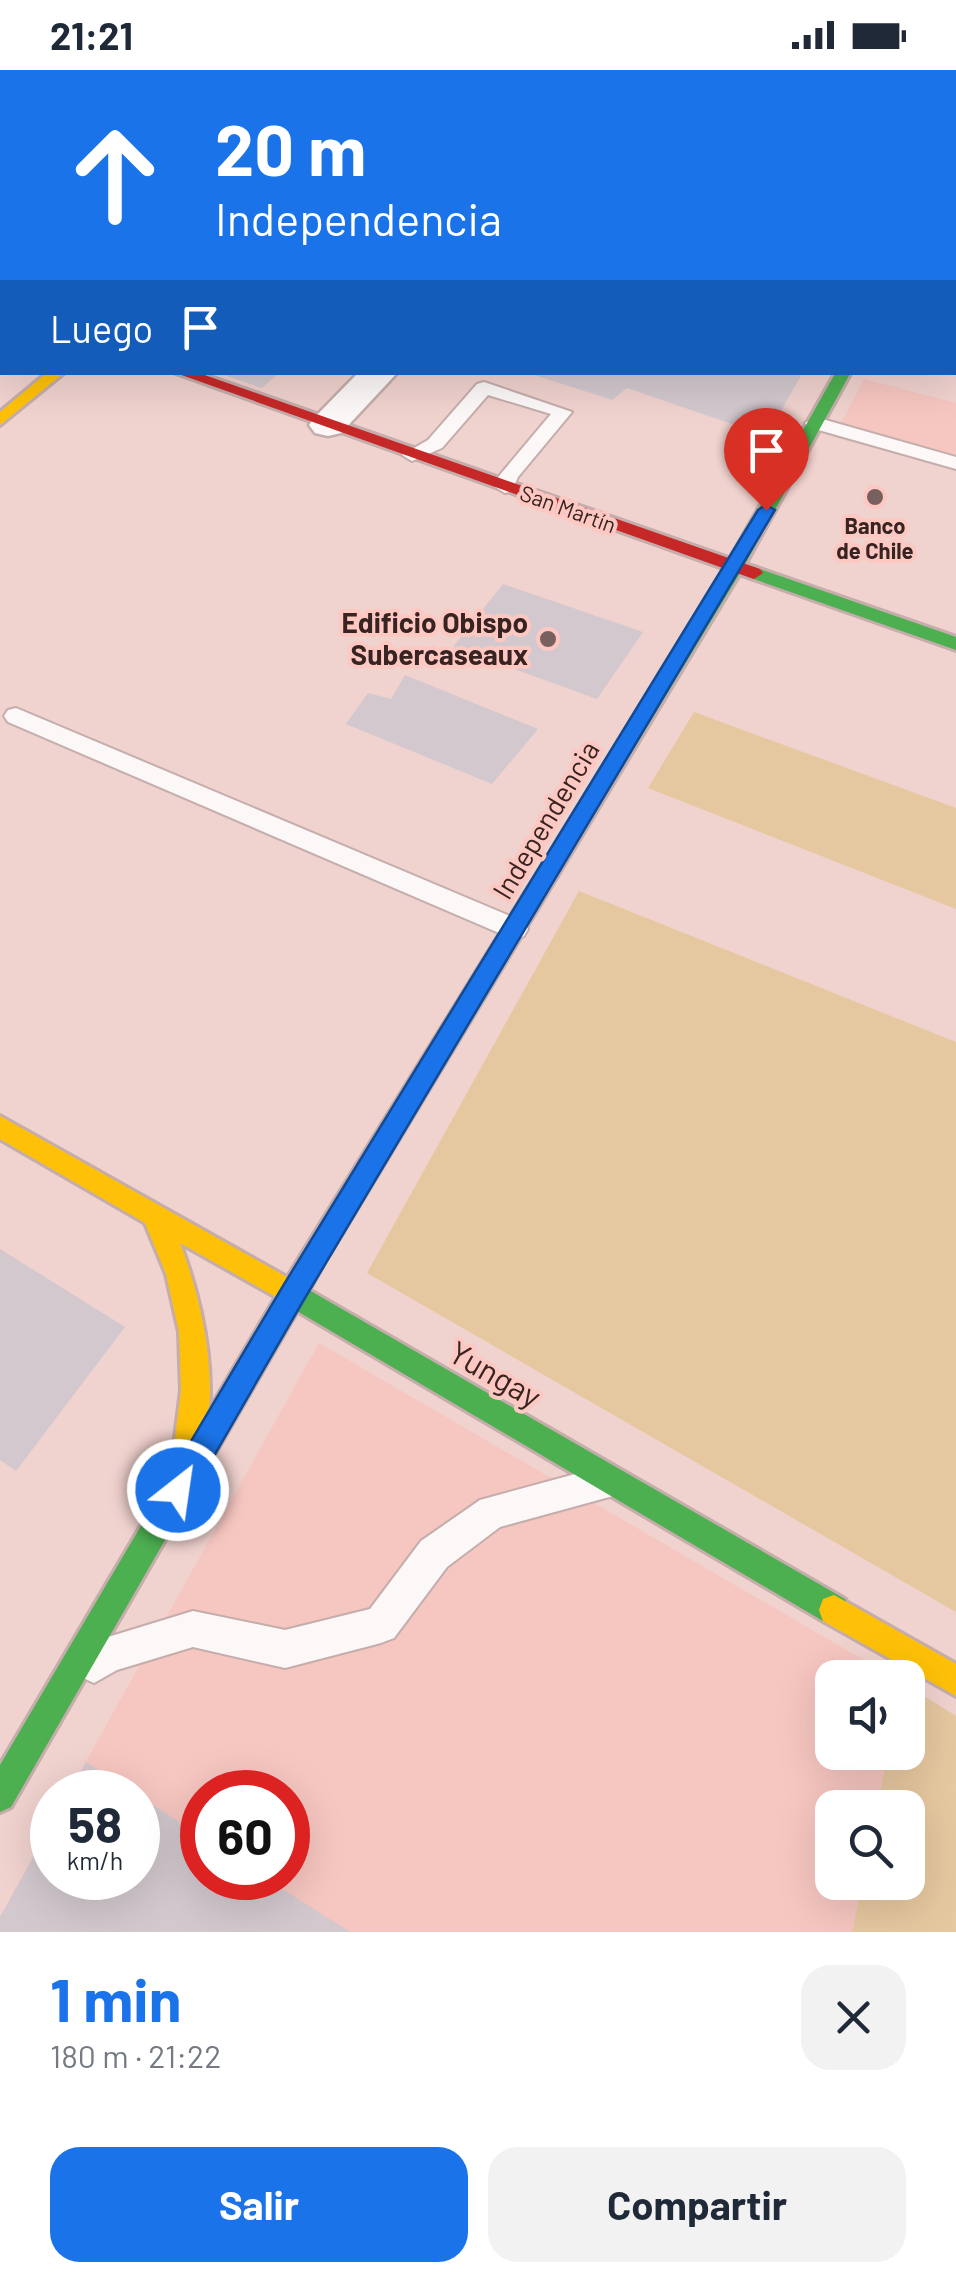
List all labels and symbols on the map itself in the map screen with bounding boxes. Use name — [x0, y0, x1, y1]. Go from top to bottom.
pin — [724, 408, 809, 511]
street label: San Martín — [517, 479, 620, 537]
marker: Banco de Chile — [864, 486, 886, 508]
place label: Banco de Chile — [836, 512, 914, 563]
place label: Edificio Obispo Subercaseaux — [341, 605, 528, 671]
marker: Edificio Obispo Subercaseaux — [537, 628, 559, 650]
street label: Independencia — [485, 734, 606, 905]
street label: Yungay — [443, 1332, 549, 1415]
position arrow — [126, 1438, 230, 1542]
speed limit sign: 60 — [180, 1770, 310, 1900]

